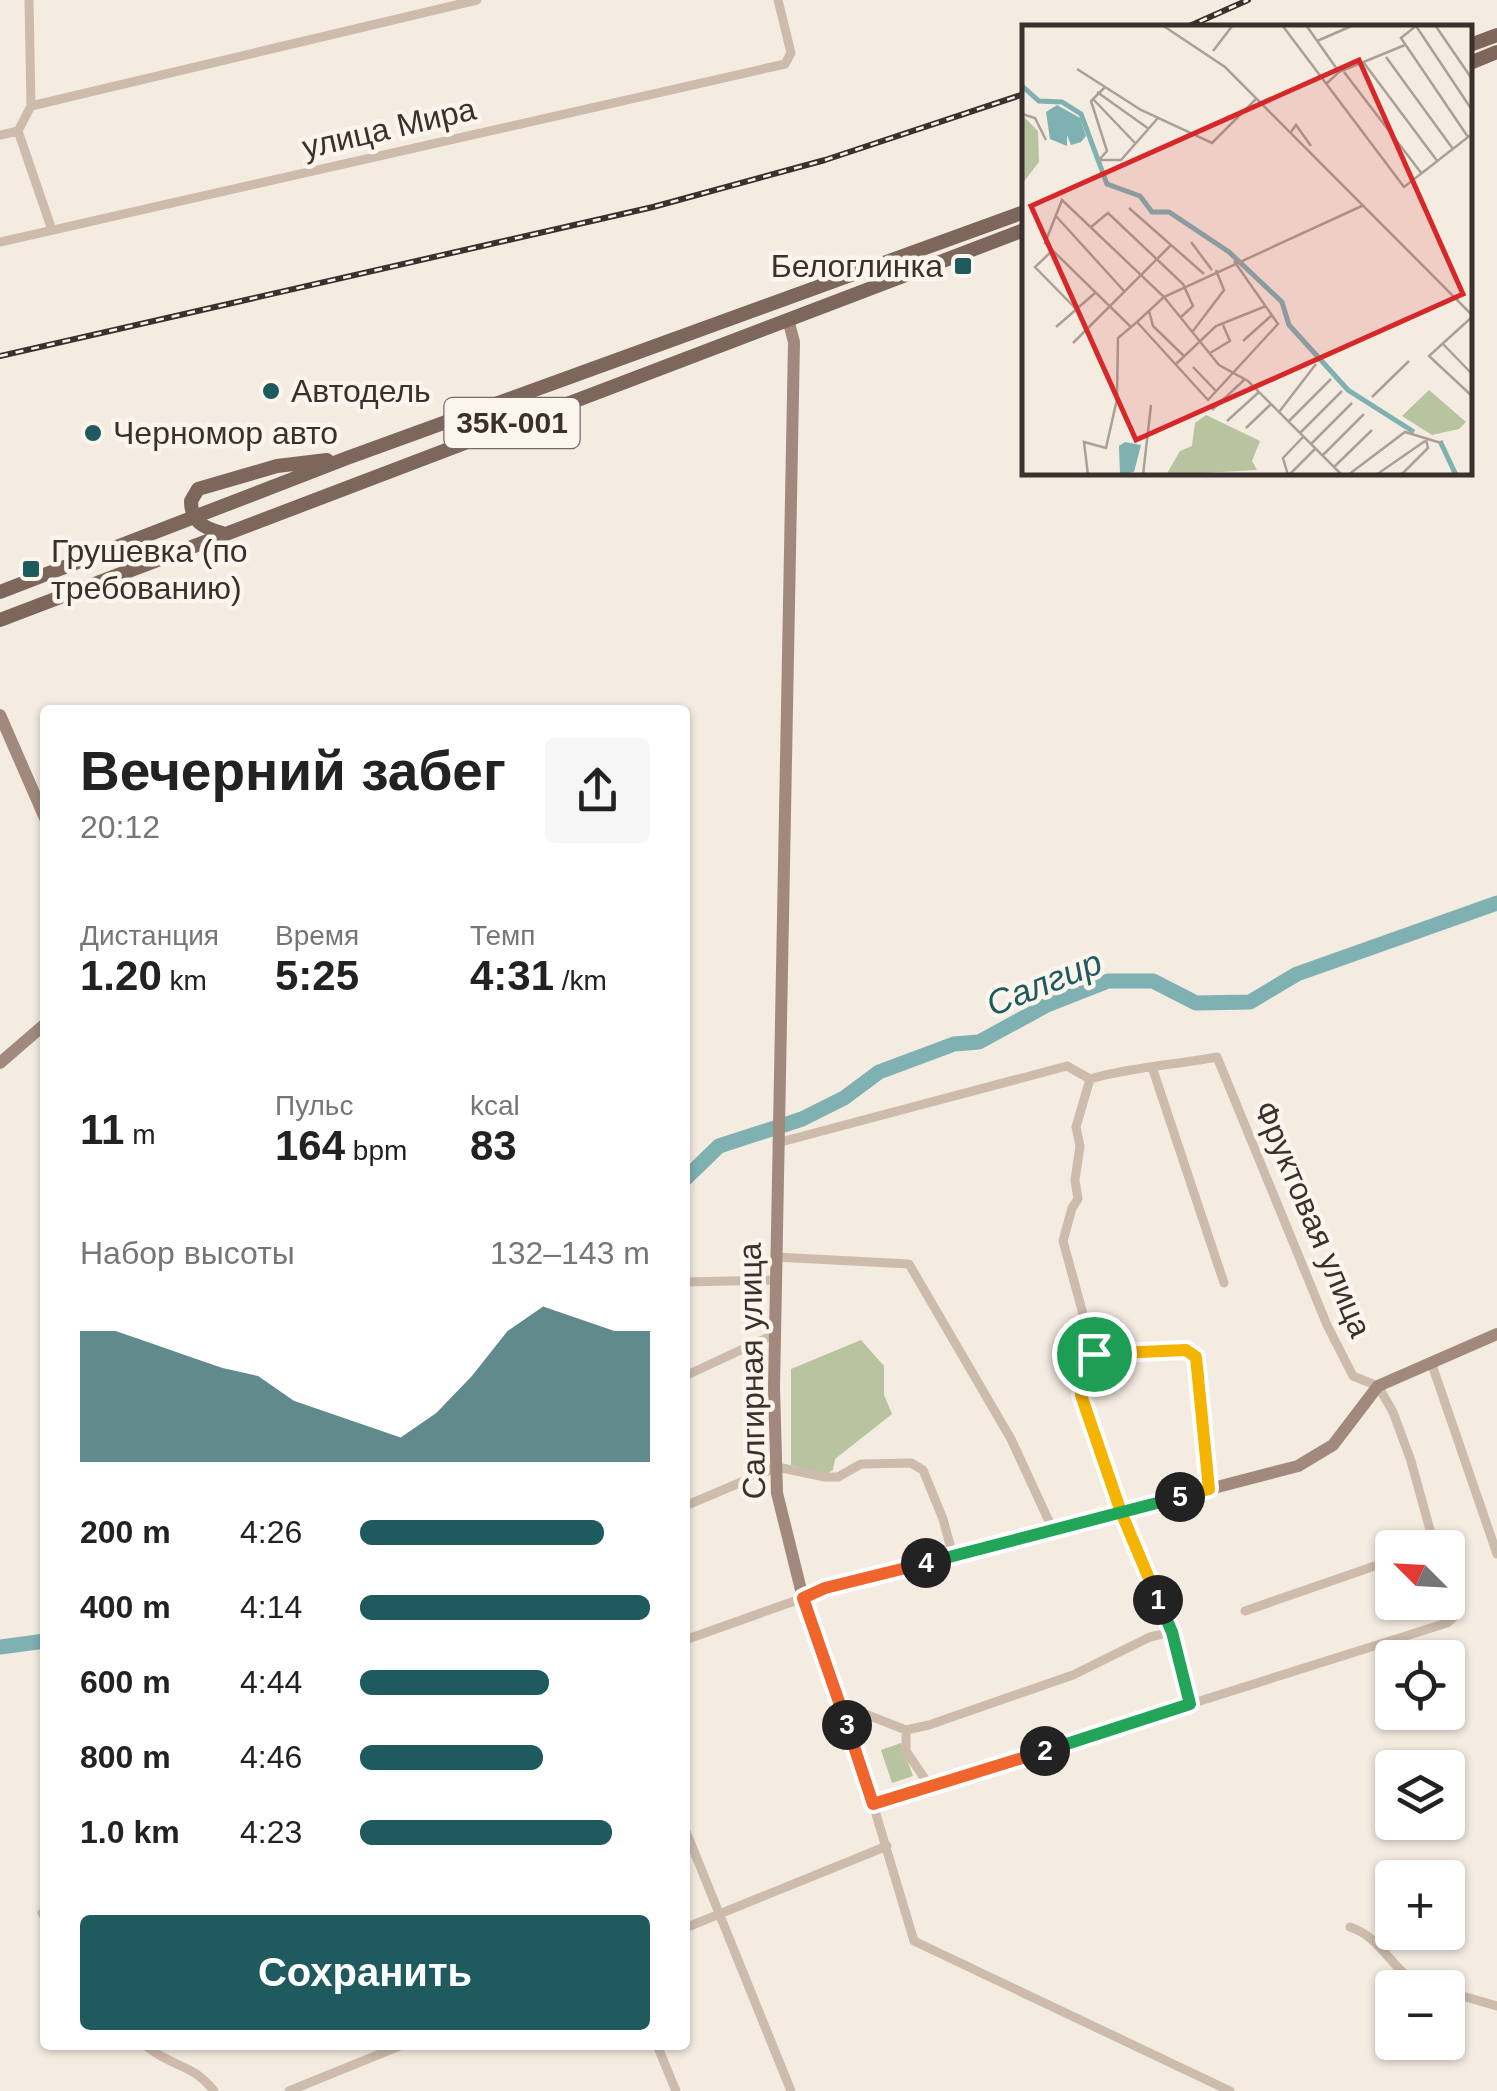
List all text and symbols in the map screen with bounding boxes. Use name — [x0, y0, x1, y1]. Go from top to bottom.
inset map — [1022, 25, 1472, 475]
street label: улица Мира — [299, 91, 479, 165]
place label: Белоглинка — [771, 248, 943, 284]
marker: Белоглинка — [952, 255, 974, 277]
place label: Автодель — [291, 373, 431, 409]
marker: Автодель — [260, 380, 282, 402]
road number: 35К-001 — [444, 398, 580, 448]
place label: Черномор авто — [113, 415, 338, 451]
marker: Черномор авто — [82, 422, 104, 444]
place label: Грушевка (по требованию) — [51, 533, 248, 606]
marker: Грушевка (по требованию) — [20, 558, 42, 580]
button: share — [545, 738, 650, 843]
text: Вечерний забег — [80, 740, 506, 802]
text: 20:12 — [80, 809, 160, 845]
text: Дистанция — [80, 920, 219, 951]
text: Время — [275, 920, 359, 951]
text: Темп — [470, 920, 536, 951]
water label: Салгир — [981, 942, 1107, 1023]
text: 1.20 — [80, 952, 162, 999]
text: 5:25 — [275, 952, 359, 999]
text: 4:31 — [470, 952, 554, 999]
text: km — [162, 965, 207, 996]
text: /km — [554, 965, 607, 996]
text: Пульс — [275, 1090, 353, 1121]
text: kcal — [470, 1090, 520, 1121]
street label: Фруктовая улица — [1247, 1096, 1379, 1343]
text: 11 — [80, 1106, 124, 1153]
text: m — [124, 1119, 156, 1150]
text: 164 — [275, 1122, 345, 1169]
text: 83 — [470, 1122, 517, 1169]
text: bpm — [345, 1135, 407, 1166]
text: Набор высоты — [80, 1235, 295, 1271]
text: 132–143 m — [490, 1235, 650, 1271]
street label: Салгирная улица — [732, 1242, 772, 1500]
pin — [1052, 1312, 1137, 1397]
icon: arrive — [1067, 1327, 1122, 1382]
pin: 5 — [1155, 1472, 1205, 1522]
text: 5 — [1172, 1481, 1188, 1512]
text: 200 m — [80, 1514, 171, 1550]
text: 4:26 — [240, 1514, 302, 1550]
north arrow — [1375, 1530, 1465, 1620]
map controls — [1375, 1530, 1465, 2060]
pin: 4 — [901, 1538, 951, 1588]
text: 4 — [918, 1547, 934, 1578]
pin: 1 — [1133, 1575, 1183, 1625]
text: 1 — [1150, 1584, 1166, 1615]
text: 400 m — [80, 1589, 171, 1625]
text: 4:14 — [240, 1589, 302, 1625]
button: locate — [1375, 1640, 1465, 1730]
text: 600 m — [80, 1664, 171, 1700]
text: 4:44 — [240, 1664, 302, 1700]
pin: 3 — [822, 1700, 872, 1750]
text: 3 — [839, 1709, 855, 1740]
pin: 2 — [1020, 1726, 1070, 1776]
text: 2 — [1037, 1735, 1053, 1766]
text: 800 m — [80, 1739, 171, 1775]
text: 4:46 — [240, 1739, 302, 1775]
button: layers — [1375, 1750, 1465, 1840]
text: 1.0 km — [80, 1814, 180, 1850]
text: 4:23 — [240, 1814, 302, 1850]
button: + — [1375, 1860, 1465, 1950]
button: Сохранить — [80, 1915, 650, 2030]
button: − — [1375, 1970, 1465, 2060]

